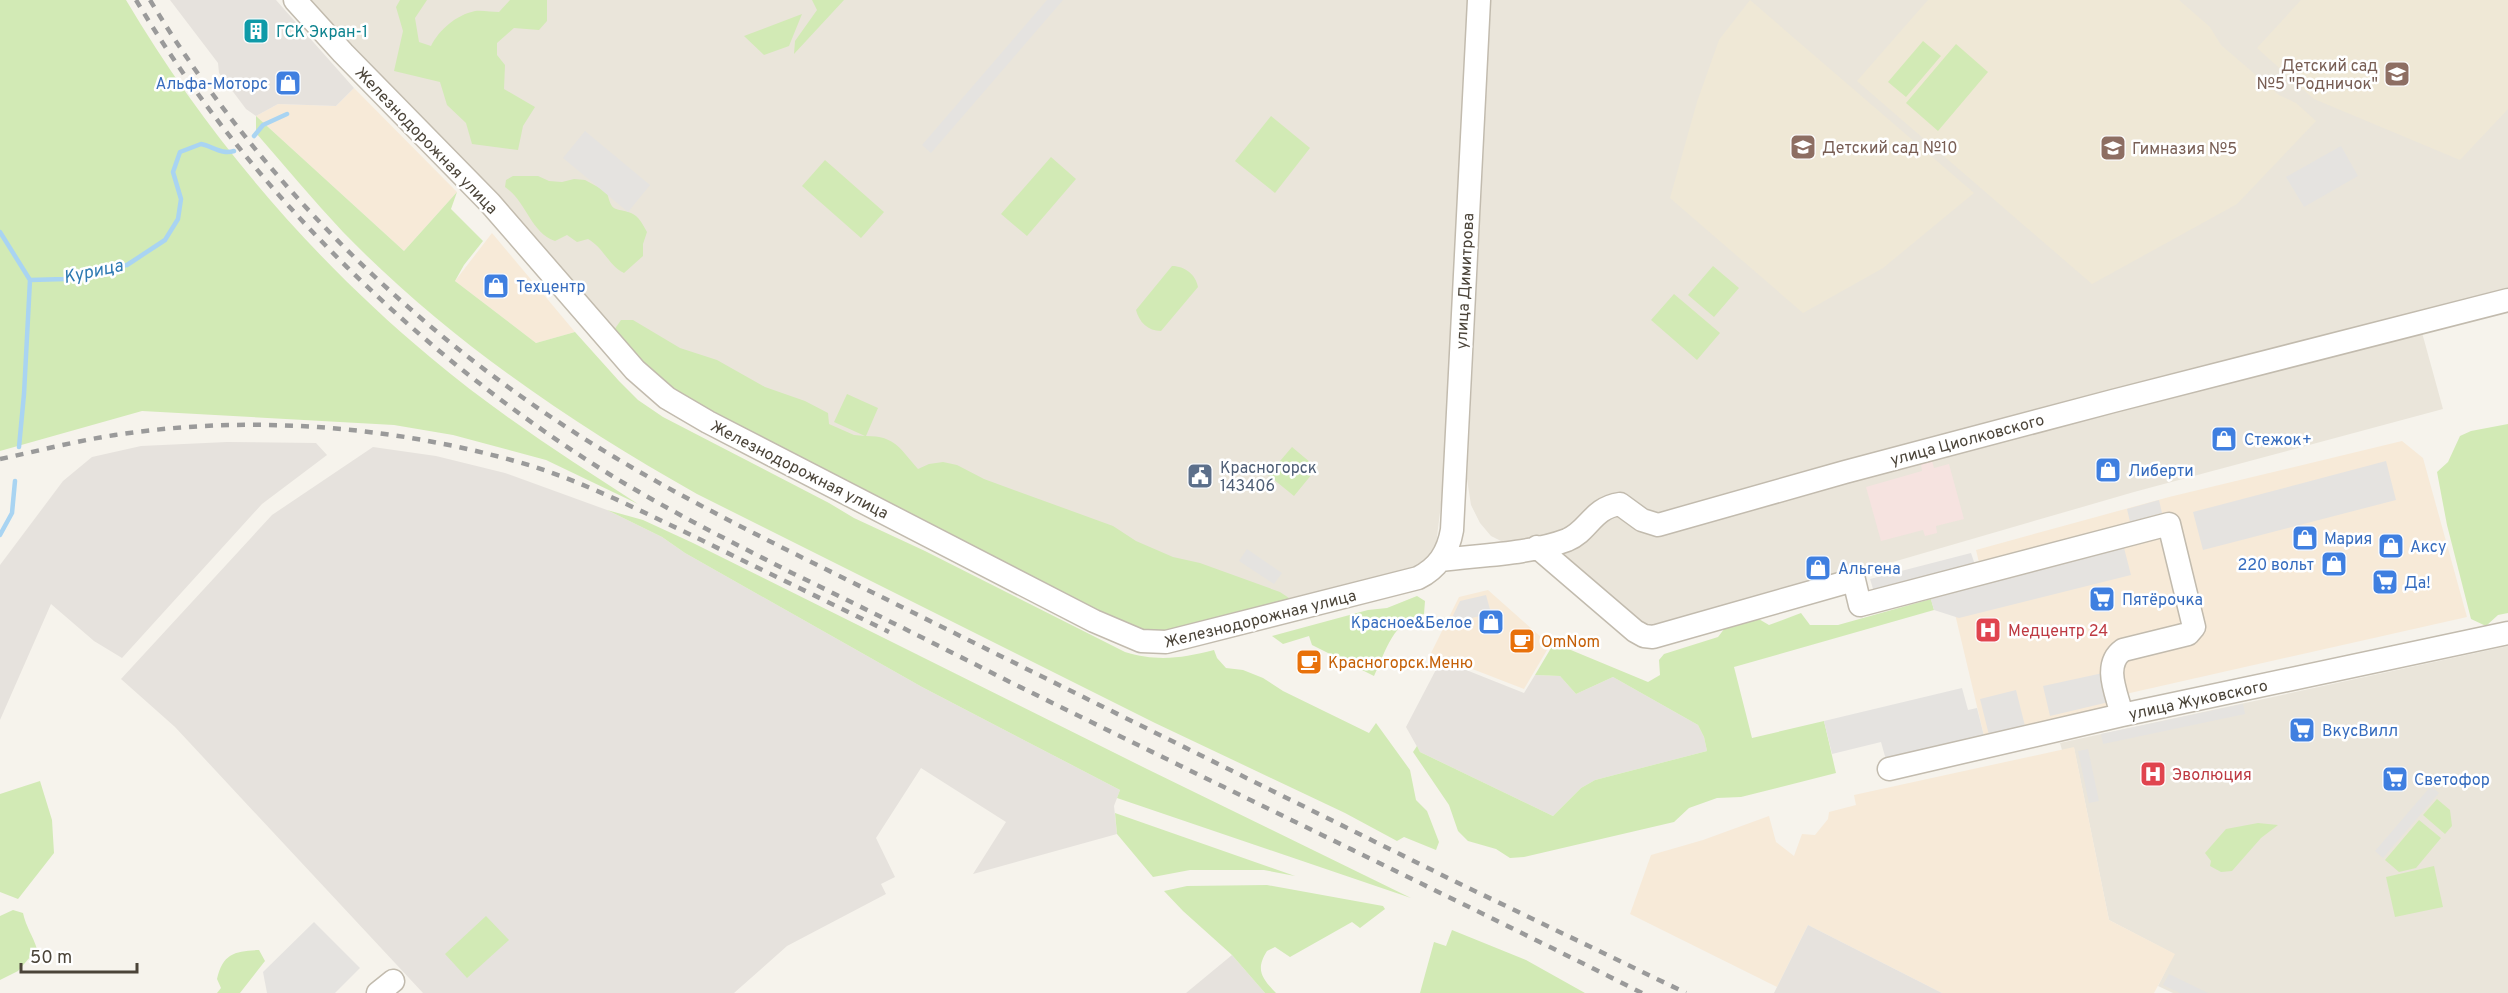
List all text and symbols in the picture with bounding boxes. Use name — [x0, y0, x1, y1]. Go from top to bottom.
building icon: ГСК Экран-1 — [241, 16, 271, 46]
place label: ГСК Экран-1 — [276, 23, 368, 43]
place label: Детский сад №5 "Родничок" — [2257, 57, 2378, 95]
school or university icon: Детский сад №5 "Родничок" — [2382, 59, 2412, 89]
street label: Железнодорожная улица — [350, 64, 501, 219]
shop icon: Альфа-Моторс — [273, 68, 303, 98]
place label: Альфа-Моторс — [156, 75, 268, 95]
school or university icon: Детский сад №10 — [1788, 132, 1818, 162]
school or university icon: Гимназия №5 — [2098, 133, 2128, 163]
place label: Детский сад №10 — [1822, 139, 1958, 159]
place label: Гимназия №5 — [2132, 140, 2237, 160]
street label: улица Димитрова — [1452, 212, 1480, 350]
water label: Курица — [61, 255, 126, 290]
shop icon: Техцентр — [481, 271, 511, 301]
place label: Техцентр — [516, 278, 585, 298]
street label: улица Циолковского — [1888, 411, 2047, 471]
street label: Железнодорожная улица — [707, 417, 891, 524]
shop icon: Стежок+ — [2209, 424, 2239, 454]
place label: Стежок+ — [2244, 431, 2312, 451]
shop icon: Либерти — [2093, 455, 2123, 485]
place label: Красногорск 143406 — [1220, 459, 1317, 497]
public building icon: Красногорск 143406 — [1185, 461, 1215, 491]
place label: Либерти — [2128, 462, 2194, 482]
shop icon: Мария — [2290, 523, 2320, 553]
place label: Мария — [2324, 530, 2372, 550]
shop icon: Аксу — [2376, 531, 2406, 561]
place label: Аксу — [2410, 538, 2446, 558]
shop icon: 220 вольт — [2319, 549, 2349, 579]
shop icon: Альгена — [1803, 553, 1833, 583]
place label: 220 вольт — [2237, 556, 2314, 576]
place label: Альгена — [1838, 560, 1901, 580]
supermarket icon: Да! — [2370, 567, 2400, 597]
place label: Да! — [2404, 574, 2431, 594]
supermarket icon: Пятёрочка — [2087, 584, 2117, 614]
street label: Железнодорожная улица — [1162, 586, 1359, 653]
place label: Пятёрочка — [2122, 591, 2203, 611]
shop icon: Красное&Белое — [1476, 607, 1506, 637]
place label: Красное&Белое — [1351, 614, 1472, 634]
hospital icon: Медцентр 24 — [1973, 615, 2003, 645]
place label: Медцентр 24 — [2008, 622, 2108, 642]
cafe icon: OmNom — [1507, 626, 1537, 656]
place label: OmNom — [1541, 633, 1600, 653]
cafe icon: Красногорск.Меню — [1294, 647, 1324, 677]
place label: Красногорск.Меню — [1328, 654, 1473, 674]
street label: улица Жуковского — [2127, 676, 2270, 725]
supermarket icon: ВкусВилл — [2287, 715, 2317, 745]
place label: ВкусВилл — [2322, 722, 2398, 742]
hospital icon: Эволюция — [2138, 759, 2168, 789]
supermarket icon: Светофор — [2380, 764, 2410, 794]
place label: Эволюция — [2172, 766, 2252, 786]
place label: Светофор — [2414, 771, 2490, 791]
scale bar — [21, 936, 136, 974]
text: 50 m — [30, 947, 72, 970]

